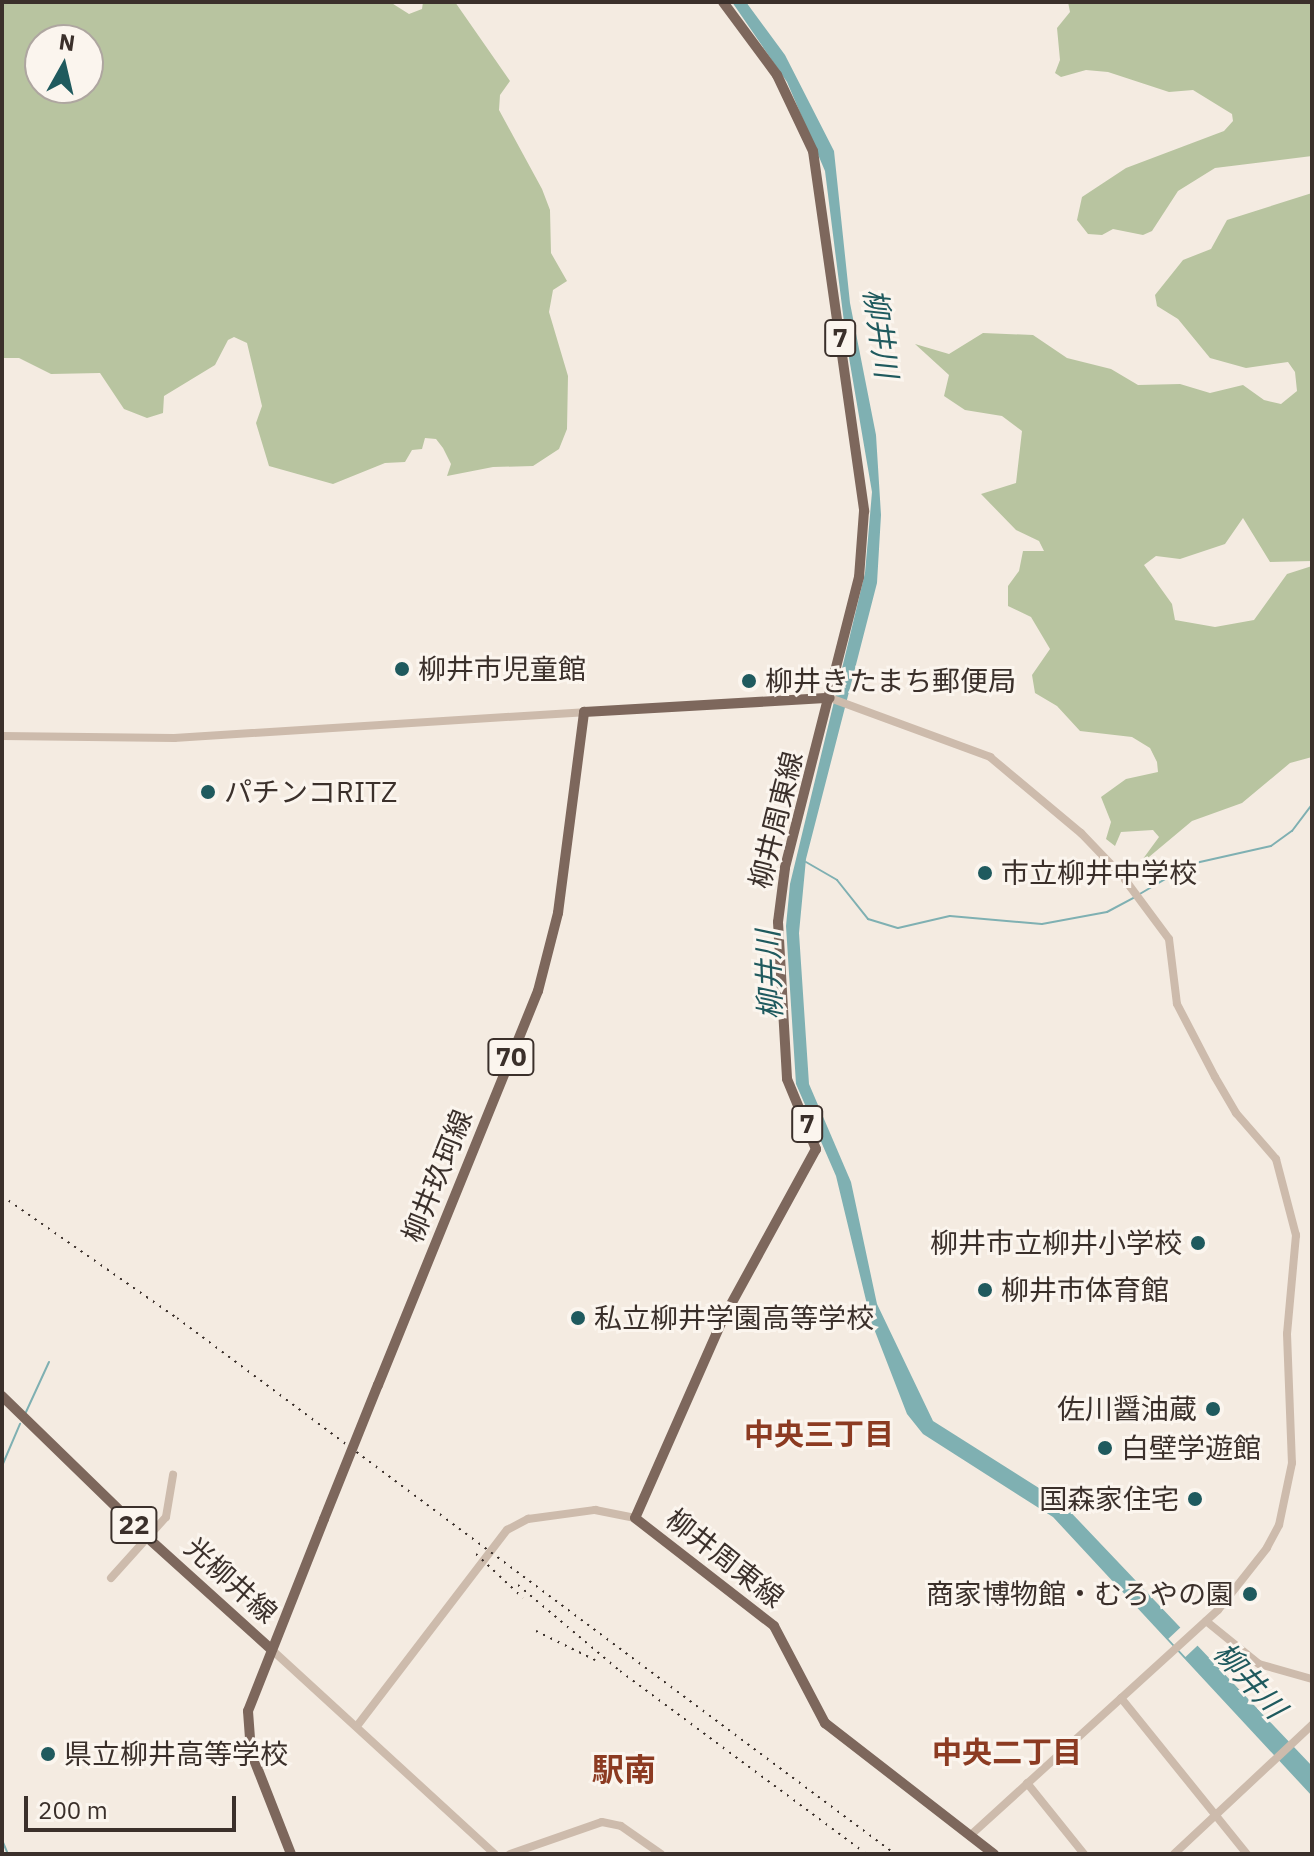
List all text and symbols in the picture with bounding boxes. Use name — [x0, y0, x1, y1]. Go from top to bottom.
north arrow — [24, 24, 104, 104]
text: N — [57, 26, 77, 57]
water label: 柳井川 — [857, 286, 905, 380]
road number: 7 — [824, 316, 856, 360]
place label: 柳井市児童館 — [418, 652, 586, 686]
marker: 柳井市児童館 — [393, 660, 411, 678]
place label: 柳井きたまち郵便局 — [765, 664, 1017, 698]
marker: 柳井きたまち郵便局 — [740, 672, 758, 690]
street label: 柳井周東線 — [743, 748, 809, 892]
place label: パチンコRITZ — [224, 775, 397, 809]
marker: パチンコRITZ — [199, 783, 217, 801]
place label: 市立柳井中学校 — [1001, 856, 1197, 890]
marker: 市立柳井中学校 — [976, 864, 994, 882]
water label: 柳井川 — [749, 929, 789, 1021]
road number: 70 — [487, 1035, 535, 1079]
road number: 7 — [791, 1102, 823, 1146]
street label: 柳井玖珂線 — [395, 1105, 479, 1247]
place label: 柳井市立柳井小学校 — [930, 1226, 1182, 1260]
marker: 柳井市立柳井小学校 — [1189, 1234, 1207, 1252]
place label: 柳井市体育館 — [1001, 1273, 1169, 1307]
marker: 柳井市体育館 — [976, 1281, 994, 1299]
place label: 私立柳井学園高等学校 — [594, 1301, 874, 1335]
marker: 私立柳井学園高等学校 — [569, 1309, 587, 1327]
place label: 佐川醤油蔵 — [1057, 1392, 1197, 1426]
marker: 佐川醤油蔵 — [1204, 1400, 1222, 1418]
district label: 中央三丁目 — [744, 1416, 894, 1452]
place label: 白壁学遊館 — [1121, 1431, 1261, 1465]
marker: 白壁学遊館 — [1096, 1439, 1114, 1457]
place label: 国森家住宅 — [1039, 1482, 1179, 1516]
marker: 国森家住宅 — [1186, 1490, 1204, 1508]
street label: 柳井周東線 — [659, 1502, 791, 1614]
road number: 22 — [110, 1503, 158, 1547]
street label: 光柳井線 — [178, 1530, 284, 1630]
place label: 商家博物館・むろやの園 — [926, 1577, 1234, 1611]
marker: 商家博物館・むろやの園 — [1241, 1585, 1259, 1603]
water label: 柳井川 — [1207, 1635, 1293, 1725]
district label: 中央二丁目 — [932, 1734, 1082, 1770]
place label: 県立柳井高等学校 — [64, 1737, 288, 1771]
marker: 県立柳井高等学校 — [39, 1745, 57, 1763]
district label: 駅南 — [592, 1750, 656, 1788]
scale bar — [28, 1780, 240, 1830]
text: 200 m — [38, 1794, 108, 1826]

